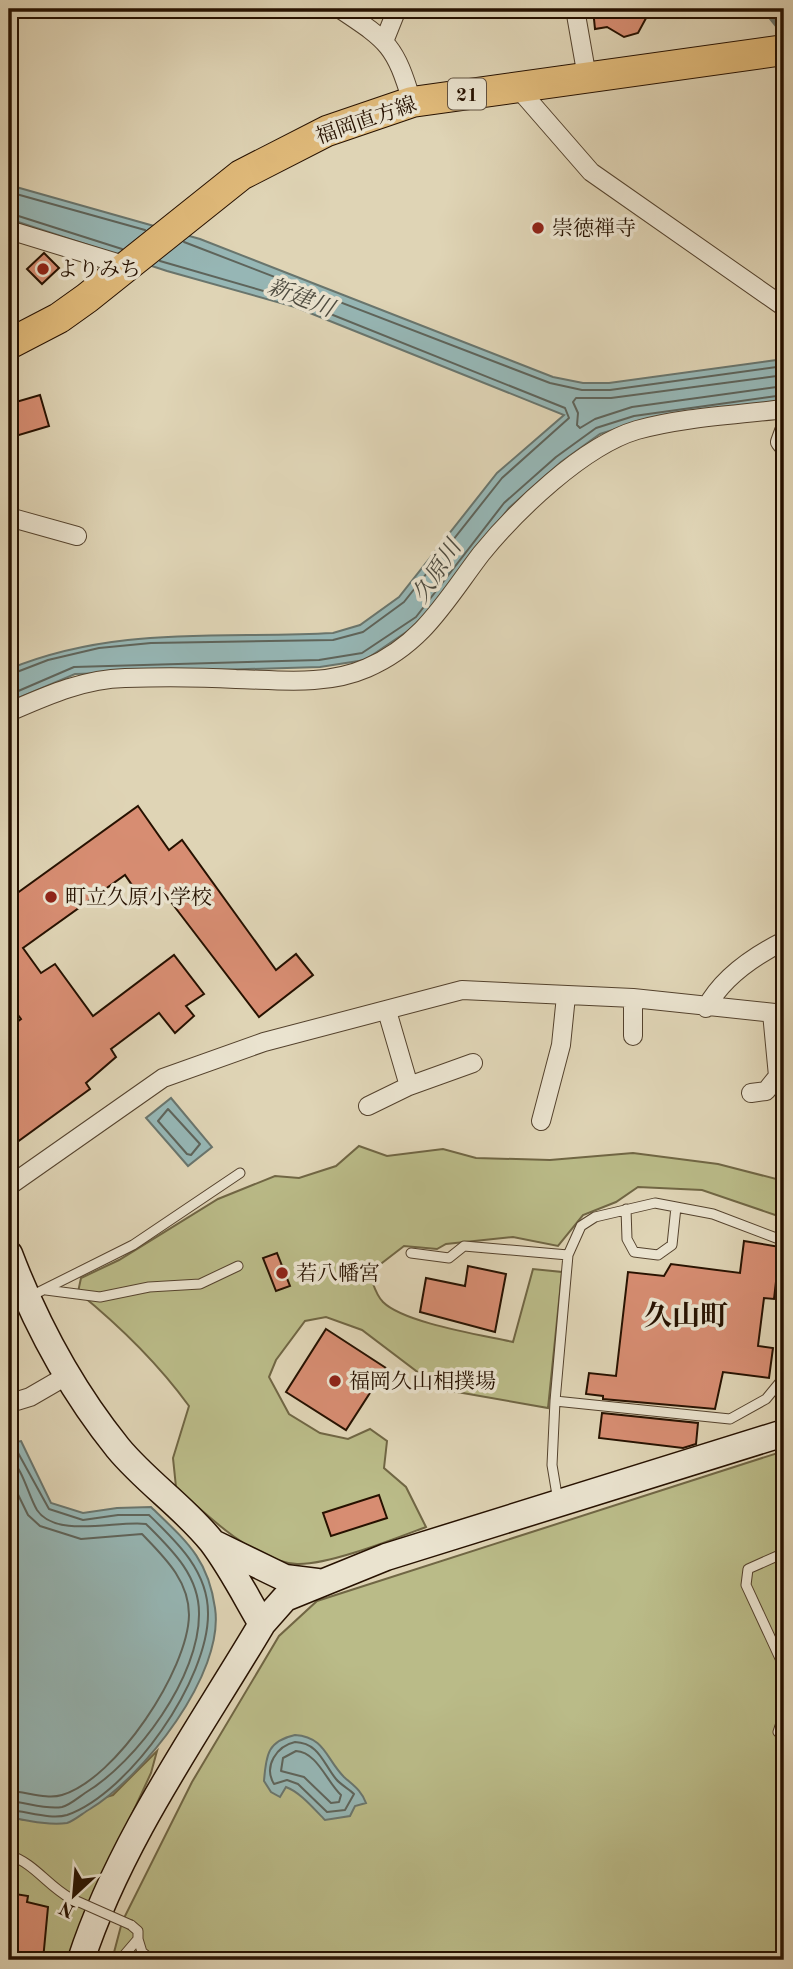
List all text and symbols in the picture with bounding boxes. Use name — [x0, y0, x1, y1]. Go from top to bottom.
road number: 21 — [448, 78, 486, 110]
street label: 福岡直方線 — [313, 93, 420, 148]
place label: 崇徳禅寺 — [552, 217, 636, 240]
marker: 崇徳禅寺 — [530, 220, 546, 236]
place label: よりみち — [57, 259, 141, 281]
marker: よりみち — [35, 261, 51, 277]
water label: 新建川 — [264, 273, 340, 323]
water label: 久原川 — [407, 533, 467, 607]
place label: 町立久原小学校 — [65, 886, 212, 909]
marker: 町立久原小学校 — [43, 889, 59, 905]
place label: 若八幡宮 — [296, 1262, 380, 1285]
marker: 若八幡宮 — [274, 1265, 290, 1281]
district label: 久山町 — [644, 1301, 728, 1332]
place label: 福岡久山相撲場 — [349, 1370, 496, 1393]
marker: 福岡久山相撲場 — [327, 1373, 343, 1389]
north arrow — [38, 1860, 108, 1930]
text: N — [57, 1896, 78, 1920]

